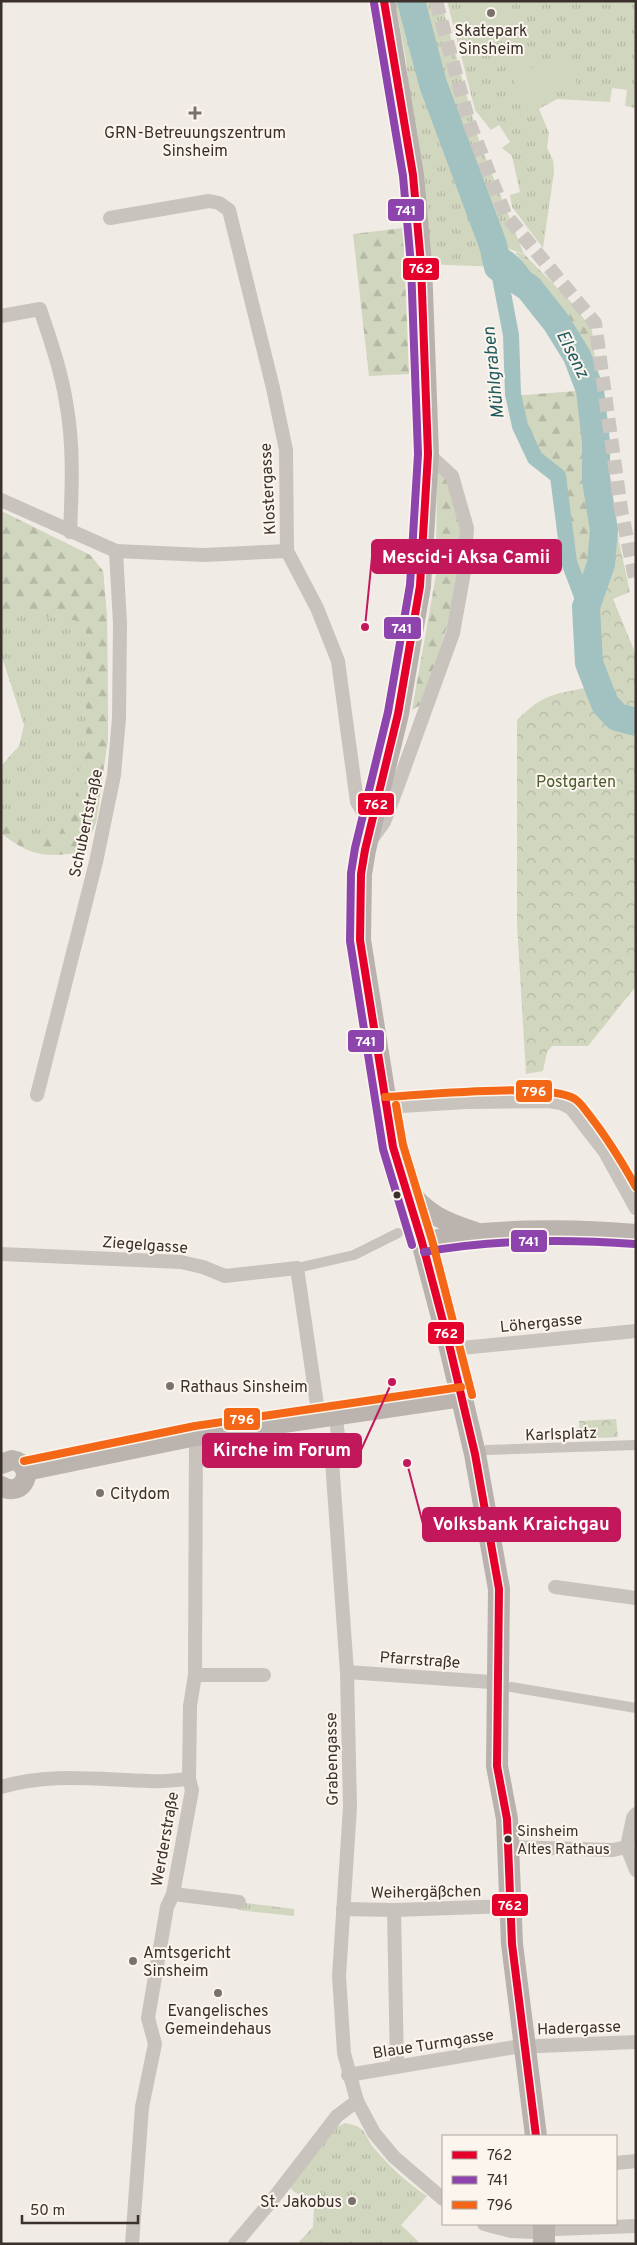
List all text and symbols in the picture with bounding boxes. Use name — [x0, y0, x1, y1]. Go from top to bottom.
marker: Skatepark Sinsheim — [485, 7, 497, 19]
place label: Skatepark Sinsheim — [454, 22, 528, 60]
marker: GRN-Betreuungszentrum Sinsheim — [188, 106, 202, 120]
place label: GRN-Betreuungszentrum Sinsheim — [104, 124, 286, 162]
line badge: 741 — [387, 198, 425, 222]
text: 741 — [396, 203, 416, 220]
line badge: 762 — [402, 257, 440, 281]
text: 762 — [409, 261, 433, 278]
water label: Mühlgraben — [478, 325, 511, 420]
water label: Elsenz — [550, 327, 594, 384]
street label: Klostergasse — [257, 442, 281, 536]
callout: Mescid-i Aksa Camii — [372, 540, 561, 573]
text: Mescid-i Aksa Camii — [382, 547, 550, 570]
line badge: 741 — [383, 616, 422, 640]
text: 741 — [392, 621, 412, 638]
street label: Schubertstraße — [66, 767, 108, 879]
park label: Postgarten — [536, 773, 616, 793]
line badge: 762 — [357, 792, 395, 816]
text: 762 — [364, 797, 388, 814]
line badge: 741 — [347, 1029, 385, 1053]
text: 741 — [356, 1034, 376, 1051]
line badge: 796 — [515, 1079, 553, 1103]
text: 796 — [522, 1084, 546, 1101]
unlabelled marker — [392, 1190, 402, 1200]
line badge: 741 — [510, 1229, 548, 1253]
street label: Ziegelgasse — [101, 1233, 189, 1259]
text: 741 — [519, 1234, 539, 1251]
street label: Löhergasse — [499, 1310, 583, 1338]
line badge: 762 — [427, 1321, 465, 1345]
text: 762 — [434, 1326, 458, 1343]
place label: Rathaus Sinsheim — [180, 1378, 308, 1398]
marker: Rathaus Sinsheim — [164, 1380, 176, 1392]
line badge: 796 — [223, 1407, 261, 1431]
text: 796 — [230, 1412, 254, 1429]
street label: Karlsplatz — [525, 1424, 597, 1446]
callout: Kirche im Forum — [203, 1434, 361, 1467]
text: Kirche im Forum — [213, 1440, 351, 1463]
place label: Citydom — [110, 1485, 170, 1505]
marker: Citydom — [94, 1487, 106, 1499]
callout: Volksbank Kraichgau — [423, 1508, 620, 1541]
text: Volksbank Kraichgau — [432, 1514, 610, 1537]
street label: Pfarrstraße — [379, 1648, 461, 1674]
street label: Grabengasse — [322, 1712, 344, 1806]
street label: Werderstraße — [148, 1790, 184, 1888]
place label: Sinsheim Altes Rathaus — [517, 1823, 610, 1860]
marker: Sinsheim Altes Rathaus — [503, 1834, 513, 1844]
street label: Weihergäßchen — [370, 1882, 482, 1904]
line badge: 762 — [491, 1893, 529, 1917]
text: 762 — [498, 1898, 522, 1915]
place label: Amtsgericht Sinsheim — [143, 1944, 231, 1982]
marker: Amtsgericht Sinsheim — [127, 1955, 139, 1967]
marker: Evangelisches Gemeindehaus — [212, 1987, 224, 1999]
place label: Evangelisches Gemeindehaus — [164, 2002, 272, 2040]
street label: Hadergasse — [537, 2018, 621, 2040]
street label: Blaue Turmgasse — [371, 2026, 495, 2064]
legend — [442, 2135, 617, 2225]
text: 762 — [487, 2147, 512, 2166]
text: 741 — [487, 2172, 508, 2191]
scale bar — [22, 2192, 139, 2224]
place label: St. Jakobus — [260, 2193, 342, 2213]
marker: St. Jakobus — [346, 2195, 358, 2207]
text: 796 — [487, 2197, 513, 2216]
text: 50 m — [30, 2202, 65, 2221]

